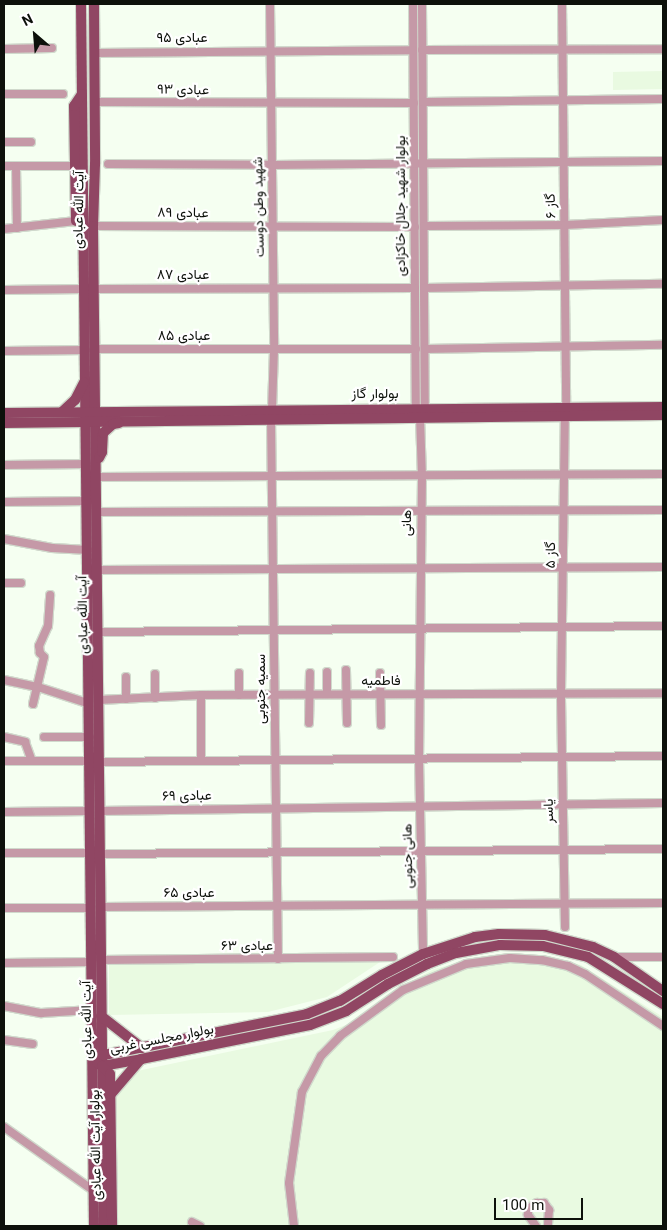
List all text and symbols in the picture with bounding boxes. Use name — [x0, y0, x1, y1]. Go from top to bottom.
north arrow — [10, 10, 60, 60]
text: N — [19, 10, 38, 34]
street label: عبادی ۹۵ — [156, 31, 208, 47]
street label: عبادی ۹۳ — [157, 82, 209, 100]
street label: بولوار شهید جلال خاکزادی — [394, 136, 410, 276]
street label: شهید وطن دوست — [251, 157, 269, 257]
street label: آیت الله عبادی — [71, 171, 89, 249]
street label: گاز ۶ — [543, 193, 561, 219]
street label: عبادی ۸۹ — [157, 205, 209, 223]
street label: عبادی ۸۷ — [157, 268, 209, 284]
street label: عبادی ۸۵ — [158, 329, 210, 345]
street label: بولوار گاز — [351, 387, 399, 403]
street label: هانی — [399, 510, 417, 536]
street label: گاز ۵ — [543, 542, 561, 568]
street label: آیت الله عبادی — [75, 576, 93, 654]
street label: سمیه جنوبی — [254, 654, 270, 724]
street label: فاطمیه — [361, 674, 401, 690]
street label: عبادی ۶۹ — [162, 788, 212, 806]
street label: یاسر — [541, 799, 559, 823]
street label: هانی جنوبی — [400, 823, 418, 889]
street label: عبادی ۶۵ — [163, 886, 215, 902]
street label: عبادی ۶۳ — [221, 939, 273, 955]
street label: آیت الله عبادی — [79, 981, 97, 1059]
street label: بولوار مجلسی غربی — [109, 1022, 215, 1058]
street label: بولوار آیت الله عبادی — [88, 1090, 106, 1200]
scale bar — [497, 1188, 586, 1220]
text: 100 m — [502, 1195, 544, 1218]

